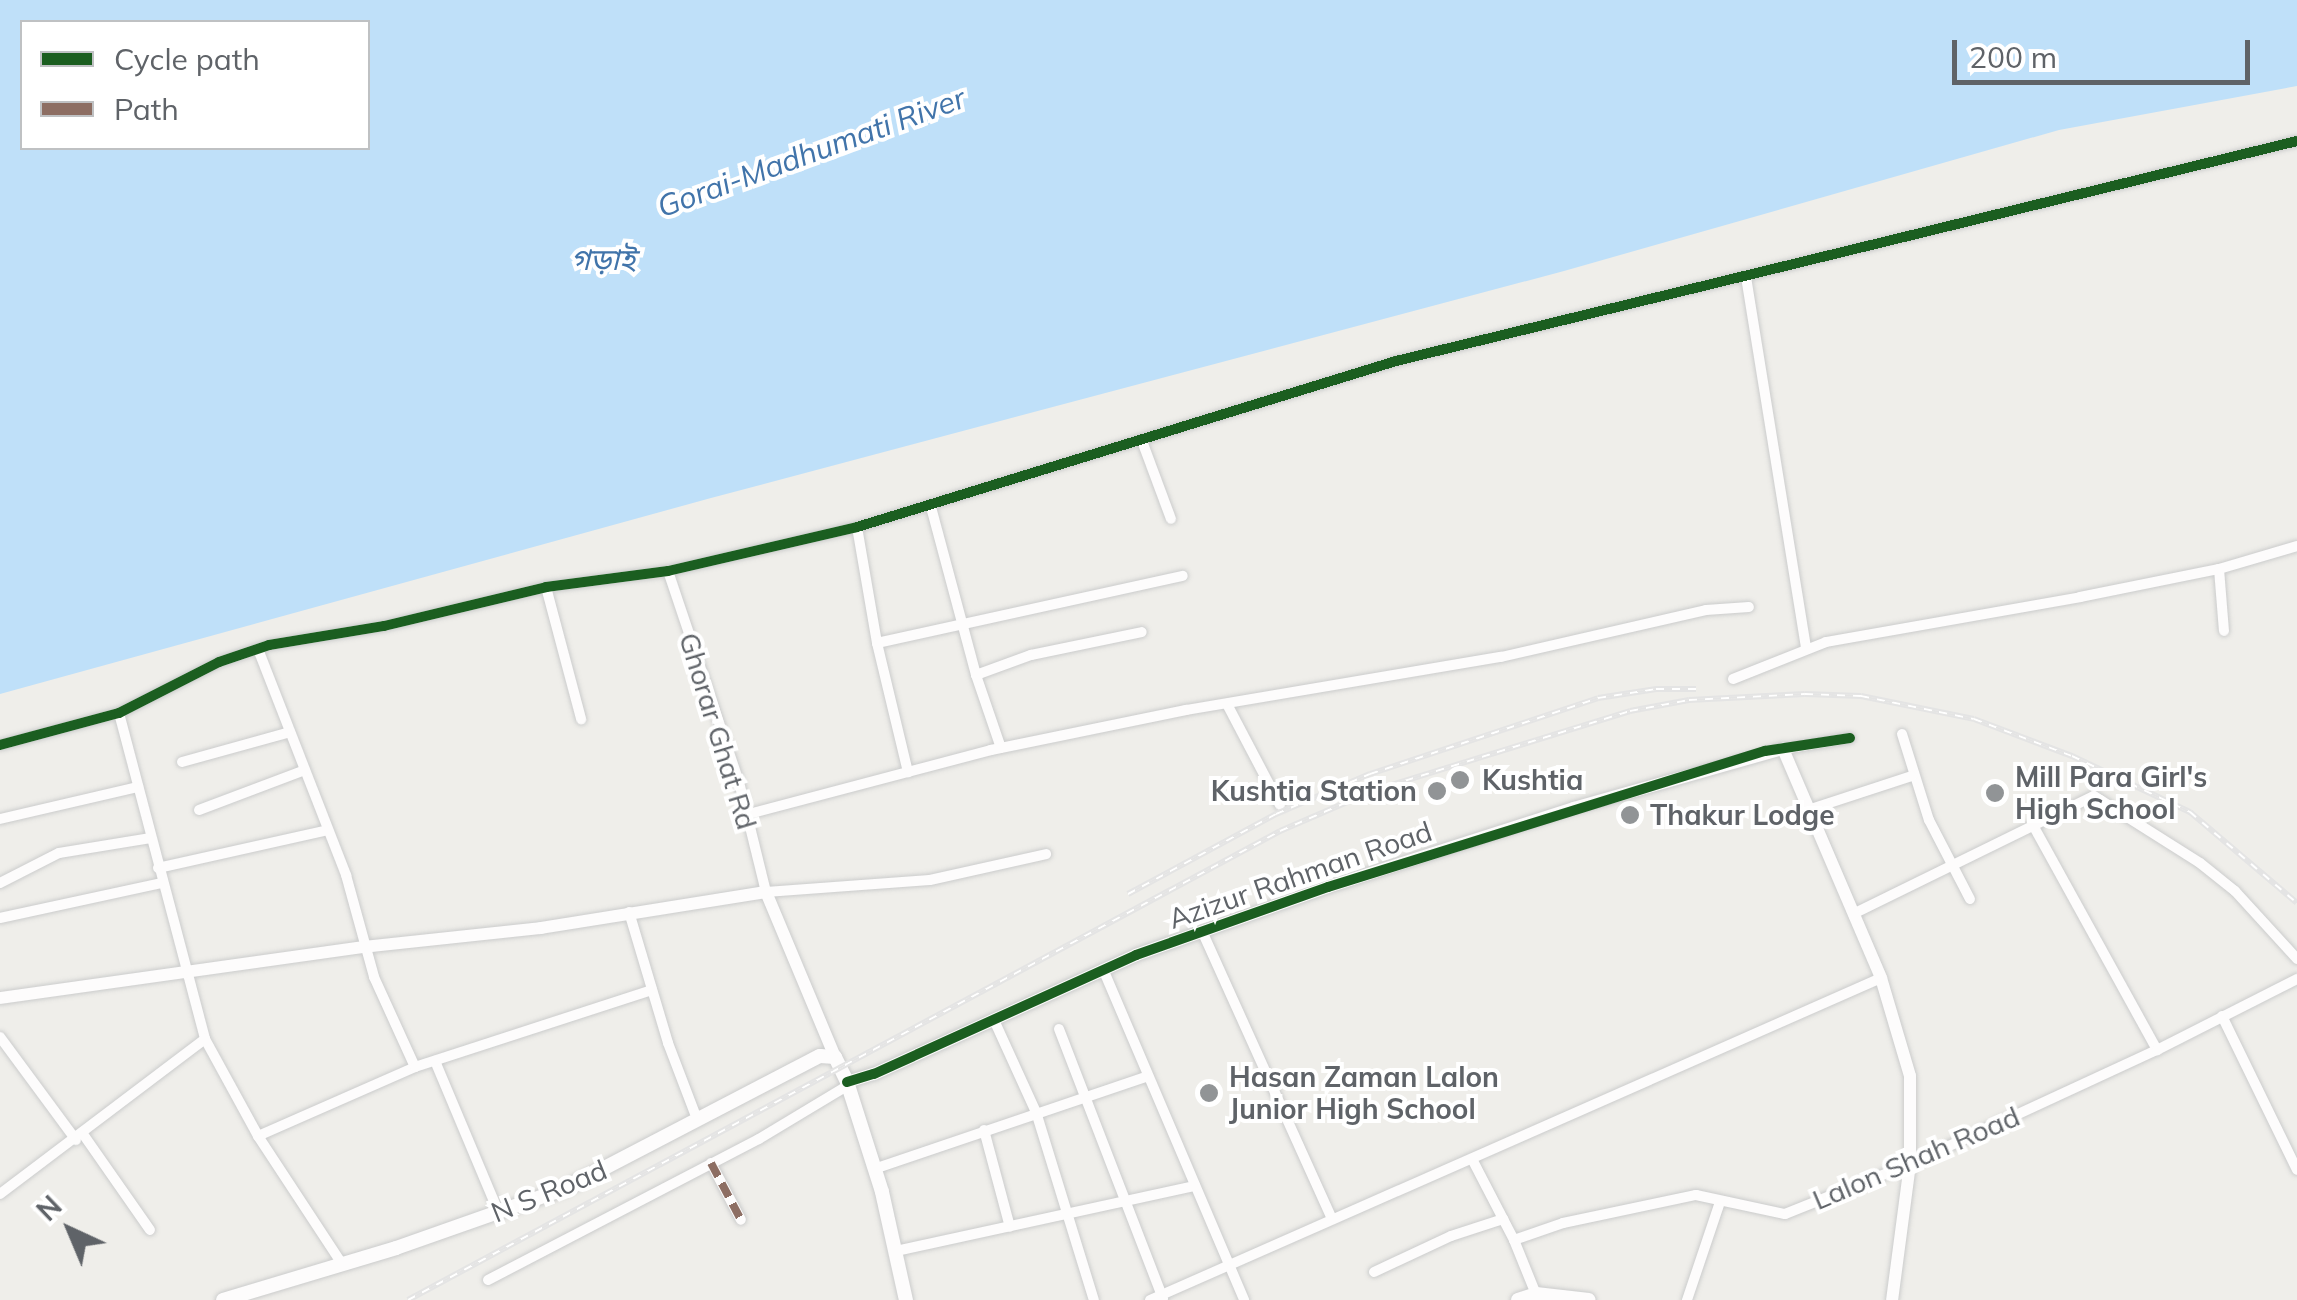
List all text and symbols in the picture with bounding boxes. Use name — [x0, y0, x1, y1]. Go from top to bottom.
legend — [20, 20, 370, 150]
scale bar — [1957, 20, 2254, 82]
text: 200 m — [1969, 38, 2057, 76]
text: Cycle path — [114, 40, 260, 78]
water label: Gorai-Madhumati River — [652, 80, 970, 224]
text: Path — [114, 90, 179, 128]
water label: গড়াই — [571, 241, 635, 277]
street label: Ghorar Ghat Rd — [672, 629, 764, 833]
place label: Mill Para Girl's High School — [2015, 760, 2207, 826]
place label: Kushtia — [1482, 763, 1583, 797]
marker: Kushtia — [1447, 767, 1473, 793]
place label: Kushtia Station — [1211, 774, 1417, 808]
marker: Kushtia Station — [1426, 780, 1448, 802]
marker: Mill Para Girl's High School — [1984, 782, 2006, 804]
place label: Thakur Lodge — [1650, 798, 1835, 832]
marker: Thakur Lodge — [1619, 804, 1641, 826]
street label: Azizur Rahman Road — [1164, 814, 1436, 936]
place label: Hasan Zaman Lalon Junior High School — [1229, 1060, 1499, 1126]
marker: Hasan Zaman Lalon Junior High School — [1198, 1082, 1220, 1104]
street label: Lalon Shah Road — [1808, 1099, 2024, 1217]
street label: N S Road — [486, 1153, 612, 1229]
north arrow — [20, 1180, 120, 1280]
text: N — [29, 1188, 69, 1228]

